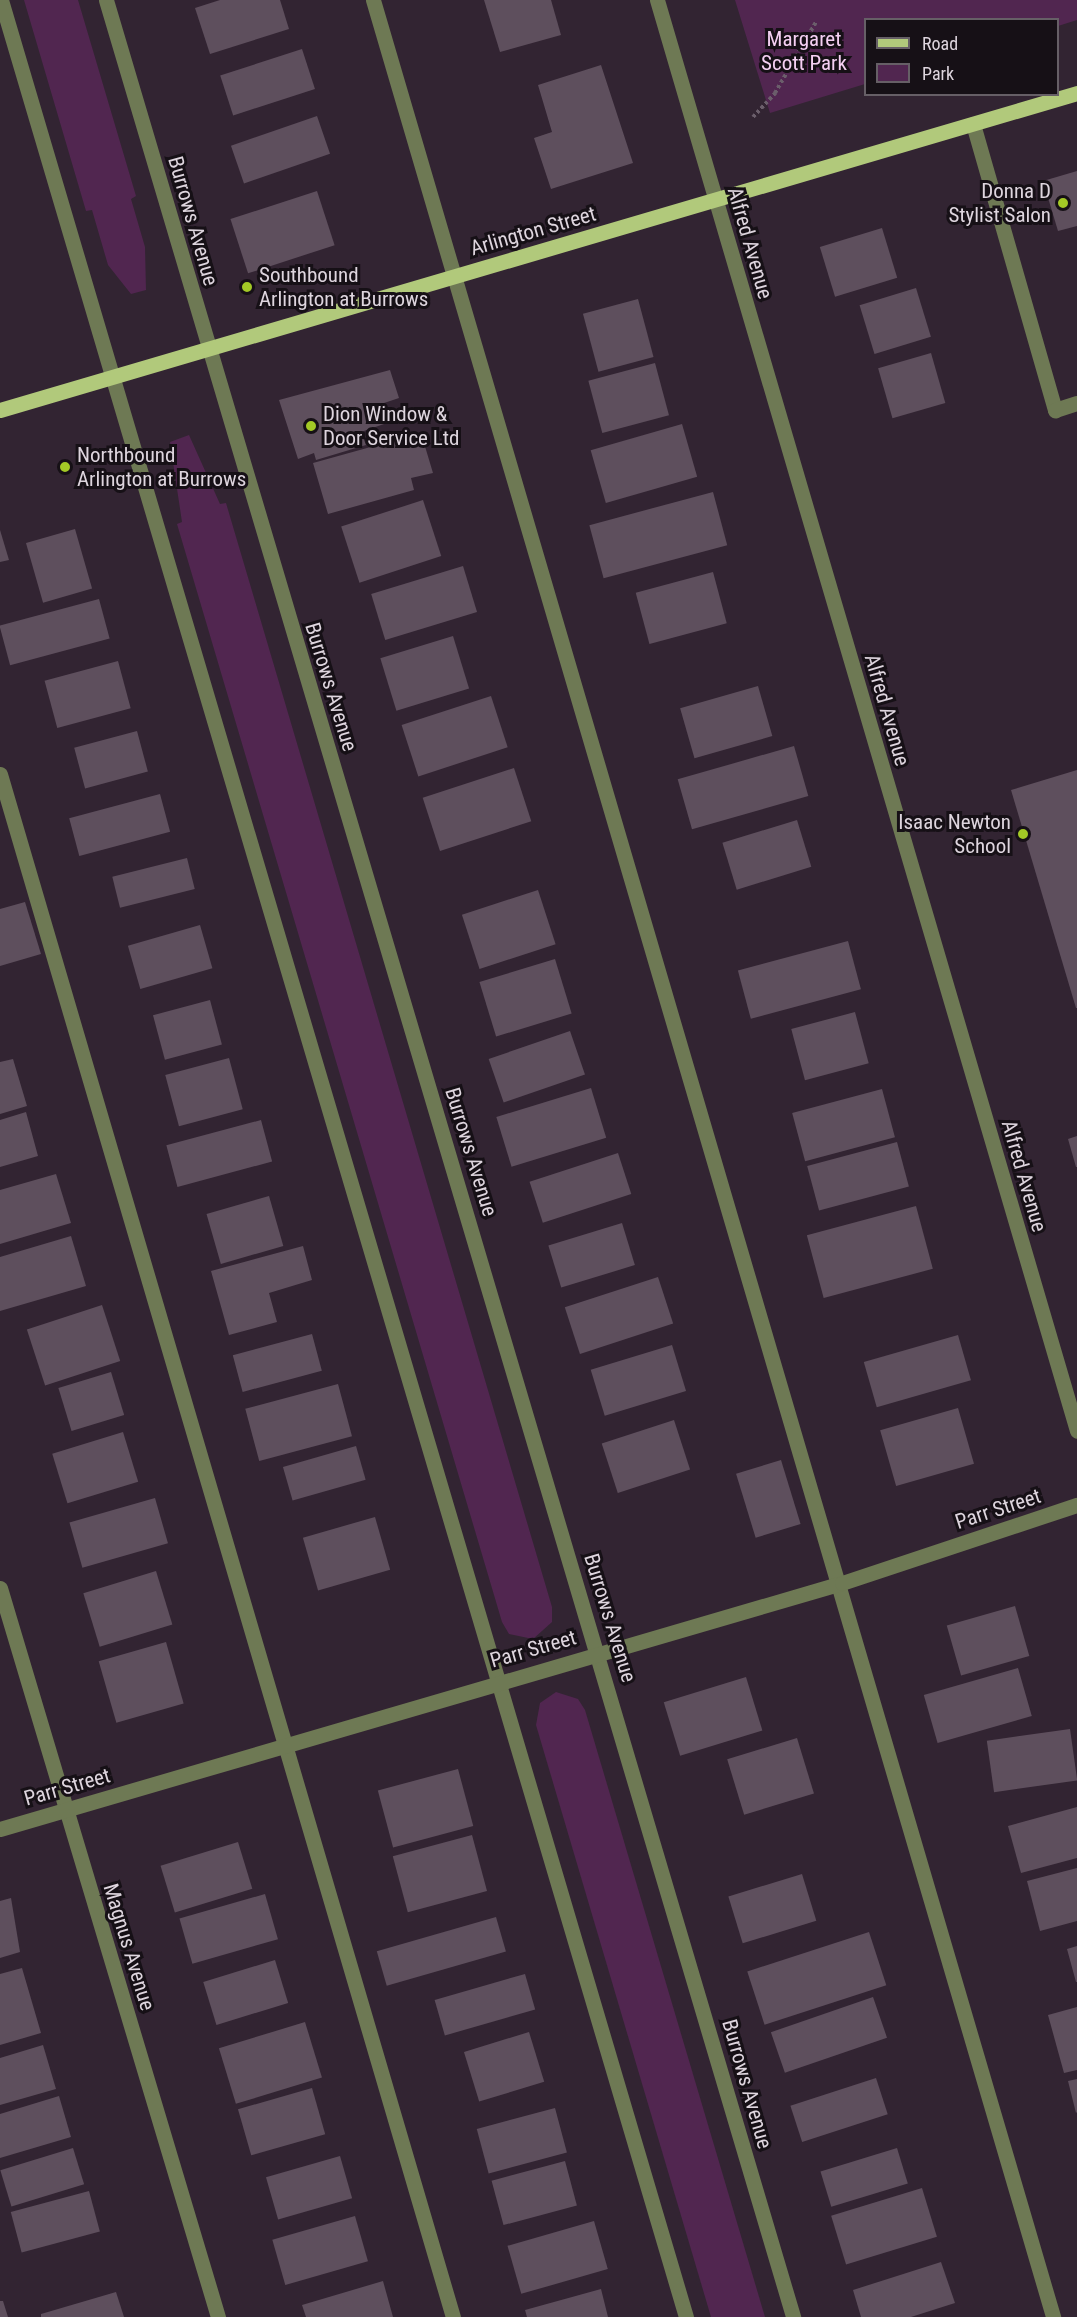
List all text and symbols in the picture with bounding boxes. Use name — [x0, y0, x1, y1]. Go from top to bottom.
legend — [864, 18, 1059, 96]
park label: Margaret Scott Park — [761, 26, 847, 76]
text: Road — [922, 33, 958, 54]
text: Park — [922, 63, 954, 84]
street label: Burrows Avenue — [163, 153, 223, 289]
place label: Donna D Stylist Salon — [948, 178, 1051, 228]
street label: Alfred Avenue — [722, 184, 778, 302]
marker: Donna D Stylist Salon — [1056, 196, 1070, 210]
street label: Arlington Street — [467, 201, 599, 261]
place label: Southbound Arlington at Burrows — [259, 262, 428, 312]
marker: Southbound Arlington at Burrows — [240, 280, 254, 294]
place label: Dion Window & Door Service Ltd — [323, 401, 459, 451]
marker: Dion Window & Door Service Ltd — [304, 419, 318, 433]
place label: Northbound Arlington at Burrows — [77, 442, 246, 492]
marker: Northbound Arlington at Burrows — [58, 460, 72, 474]
street label: Burrows Avenue — [299, 620, 363, 754]
street label: Alfred Avenue — [859, 651, 915, 769]
place label: Isaac Newton School — [898, 809, 1011, 859]
marker: Isaac Newton School — [1016, 827, 1030, 841]
street label: Burrows Avenue — [439, 1085, 503, 1219]
street label: Alfred Avenue — [996, 1117, 1052, 1235]
street label: Parr Street — [952, 1483, 1044, 1535]
street label: Burrows Avenue — [578, 1551, 642, 1685]
street label: Parr Street — [487, 1625, 579, 1673]
street label: Parr Street — [21, 1763, 113, 1811]
street label: Magnus Avenue — [98, 1880, 160, 2014]
street label: Burrows Avenue — [717, 2016, 777, 2152]

